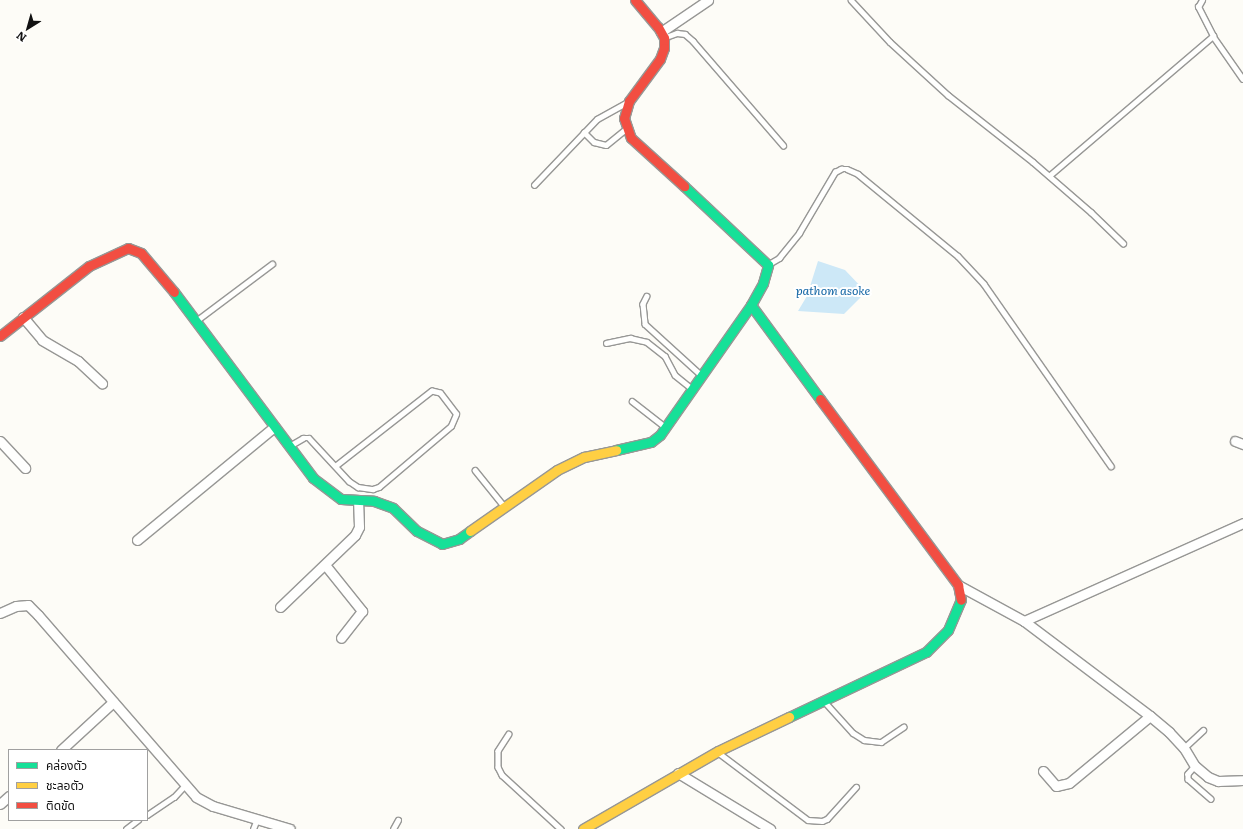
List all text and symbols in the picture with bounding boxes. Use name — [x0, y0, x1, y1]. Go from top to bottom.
north arrow — [8, 8, 48, 48]
text: N — [12, 28, 29, 47]
water label: pathom asoke — [796, 284, 870, 298]
legend — [8, 749, 148, 821]
text: คล่องตัว — [46, 756, 87, 774]
text: ชะลอตัว — [46, 776, 84, 794]
text: ติดขัด — [46, 796, 75, 814]

